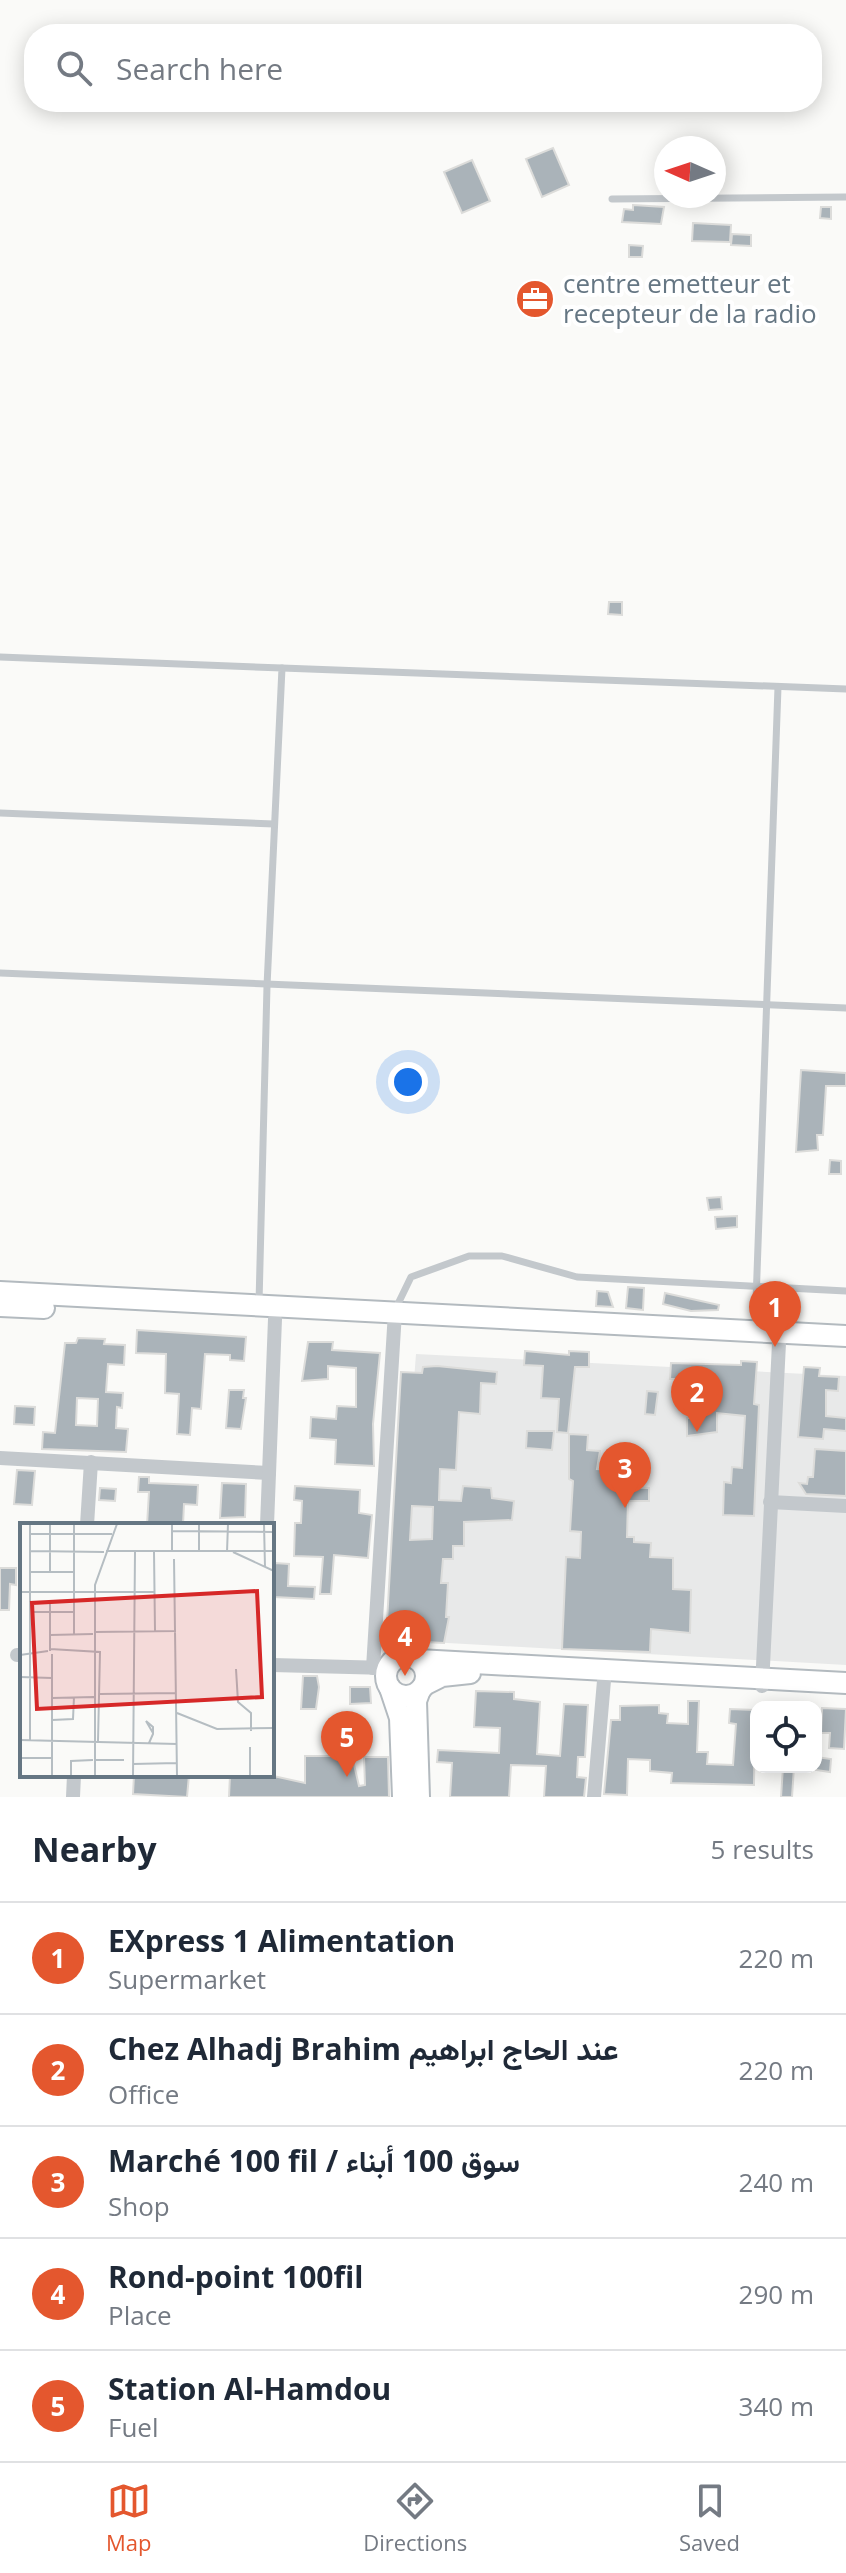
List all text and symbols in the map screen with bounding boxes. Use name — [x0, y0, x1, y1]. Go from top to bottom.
search box — [24, 24, 822, 112]
icon: search — [52, 46, 96, 90]
text: Search here — [116, 48, 283, 89]
north arrow — [654, 136, 726, 208]
place label: centre emetteur et recepteur de la radio — [563, 265, 817, 331]
office icon: centre emetteur et recepteur de la radio — [514, 278, 556, 320]
your location — [388, 1062, 428, 1102]
pin: 1 — [749, 1281, 801, 1347]
pin: 2 — [671, 1366, 723, 1432]
pin: 3 — [599, 1442, 651, 1508]
inset map — [20, 1523, 274, 1777]
pin: 4 — [379, 1610, 431, 1676]
map controls — [750, 1701, 822, 1773]
button: locate — [750, 1701, 822, 1773]
pin: 5 — [321, 1711, 373, 1777]
text: Nearby — [32, 1826, 157, 1872]
text: 5 results — [711, 1831, 814, 1867]
text: EXpress 1 Alimentation — [108, 1920, 455, 1961]
text: 1 — [51, 1940, 65, 1976]
text: 220 m — [739, 1940, 814, 1976]
text: Supermarket — [108, 1961, 266, 1997]
text: Chez Alhadj Brahim عند الحاج ابراهيم — [108, 2028, 619, 2069]
text: 2 — [51, 2052, 65, 2088]
text: 220 m — [739, 2052, 814, 2088]
text: Office — [108, 2076, 179, 2112]
text: Marché 100 fil / سوق 100 أبناء — [108, 2140, 520, 2181]
text: 3 — [51, 2164, 65, 2200]
text: 240 m — [739, 2164, 814, 2200]
text: Shop — [108, 2188, 170, 2224]
text: Rond-point 100fil — [108, 2256, 363, 2297]
text: 4 — [51, 2276, 65, 2312]
text: 290 m — [739, 2276, 814, 2312]
text: Place — [108, 2297, 172, 2333]
text: Station Al-Hamdou — [108, 2368, 391, 2409]
text: 5 — [51, 2388, 65, 2424]
text: 340 m — [739, 2388, 814, 2424]
text: Fuel — [108, 2409, 159, 2445]
tab: Map — [106, 2479, 151, 2557]
tab: Directions — [363, 2479, 467, 2557]
tab: Saved — [679, 2479, 740, 2557]

